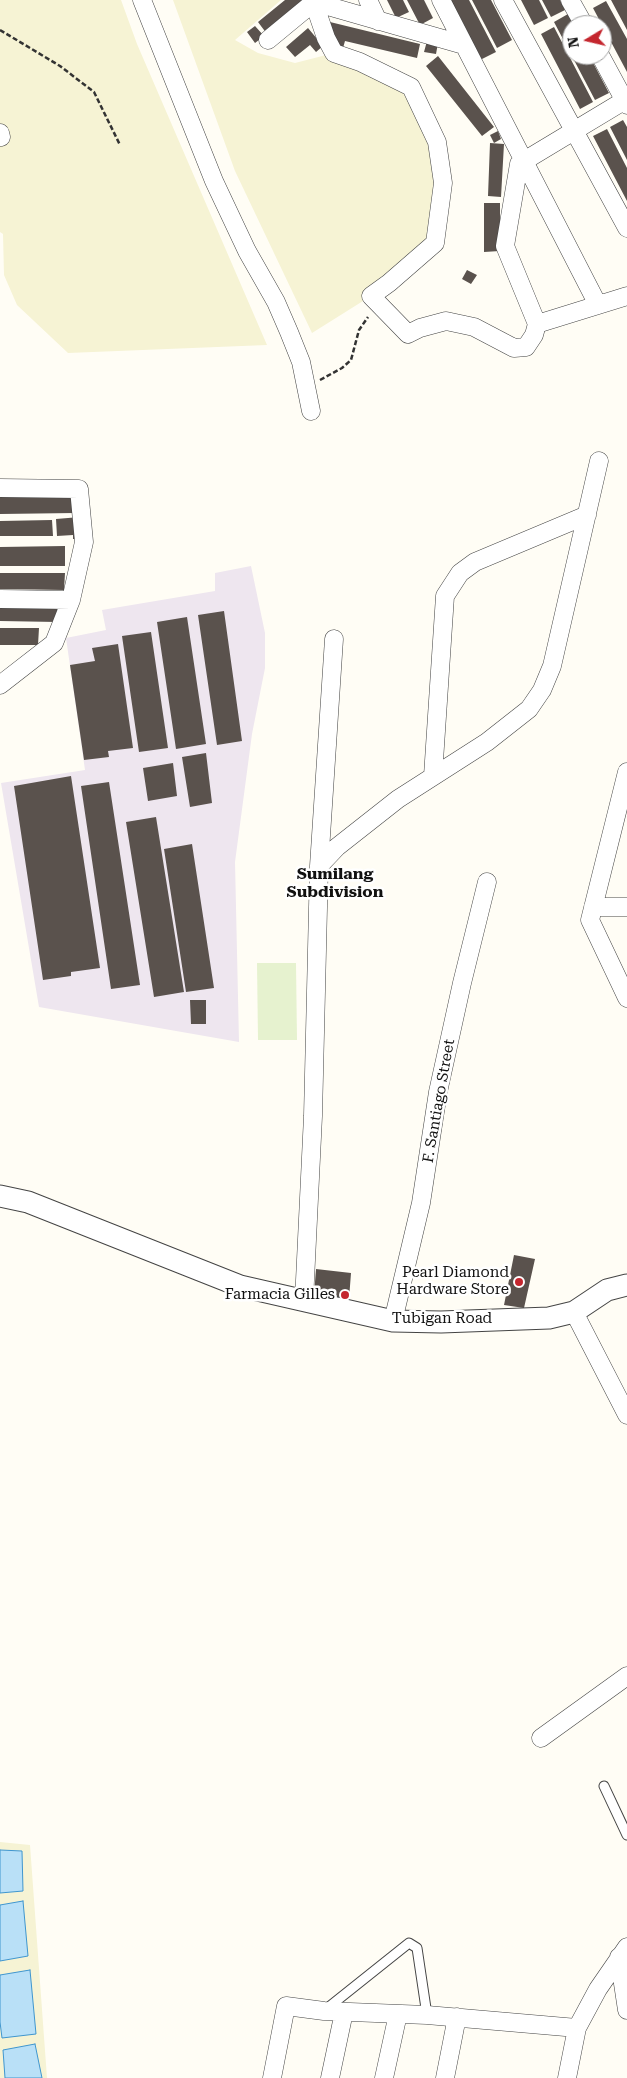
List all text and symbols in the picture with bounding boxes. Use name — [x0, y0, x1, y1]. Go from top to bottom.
north arrow — [562, 15, 612, 65]
text: N — [564, 36, 582, 49]
district label: Sumilang Subdivision — [287, 864, 383, 902]
street label: F. Santiago Street — [419, 1038, 459, 1164]
place label: Pearl Diamond Hardware Store — [396, 1264, 509, 1299]
marker: Pearl Diamond Hardware Store — [513, 1276, 525, 1288]
place label: Farmacia Gilles — [225, 1286, 335, 1304]
marker: Farmacia Gilles — [339, 1289, 351, 1301]
street label: Tubigan Road — [392, 1310, 492, 1328]

